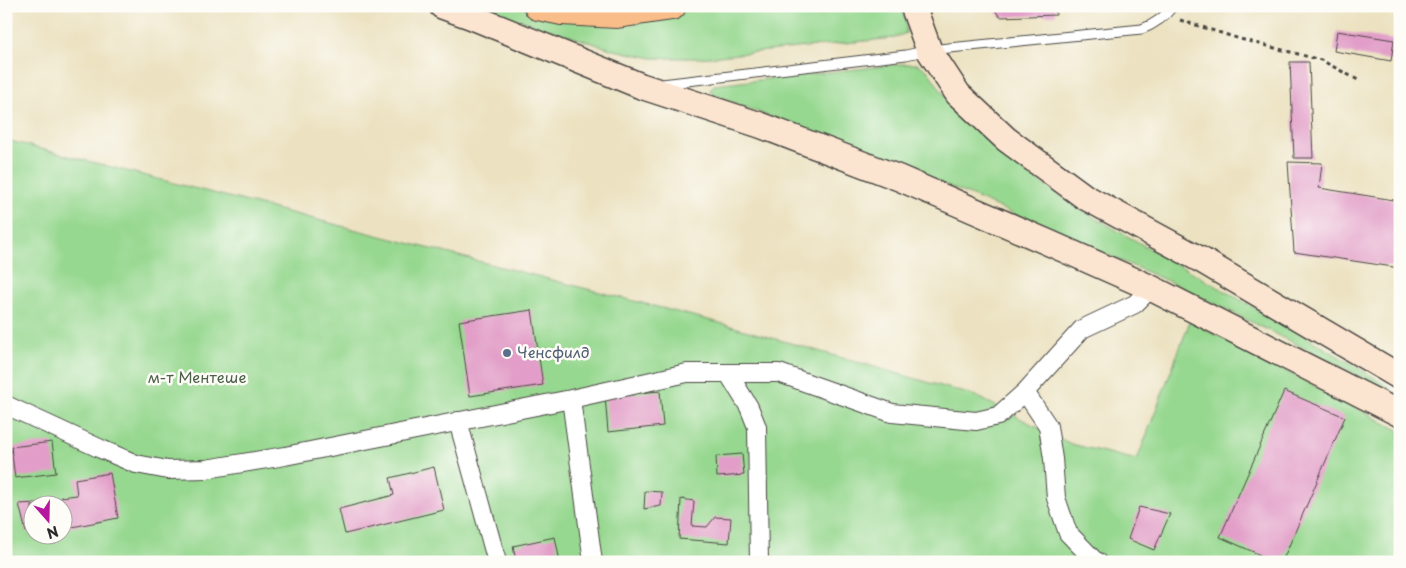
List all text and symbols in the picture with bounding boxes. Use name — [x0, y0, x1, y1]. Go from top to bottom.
place label: Ченсфилд — [517, 340, 590, 363]
marker: Ченсфилд — [501, 347, 513, 359]
park label: м-т Ментeше — [148, 365, 246, 388]
north arrow — [22, 496, 72, 546]
text: N — [44, 521, 61, 544]

